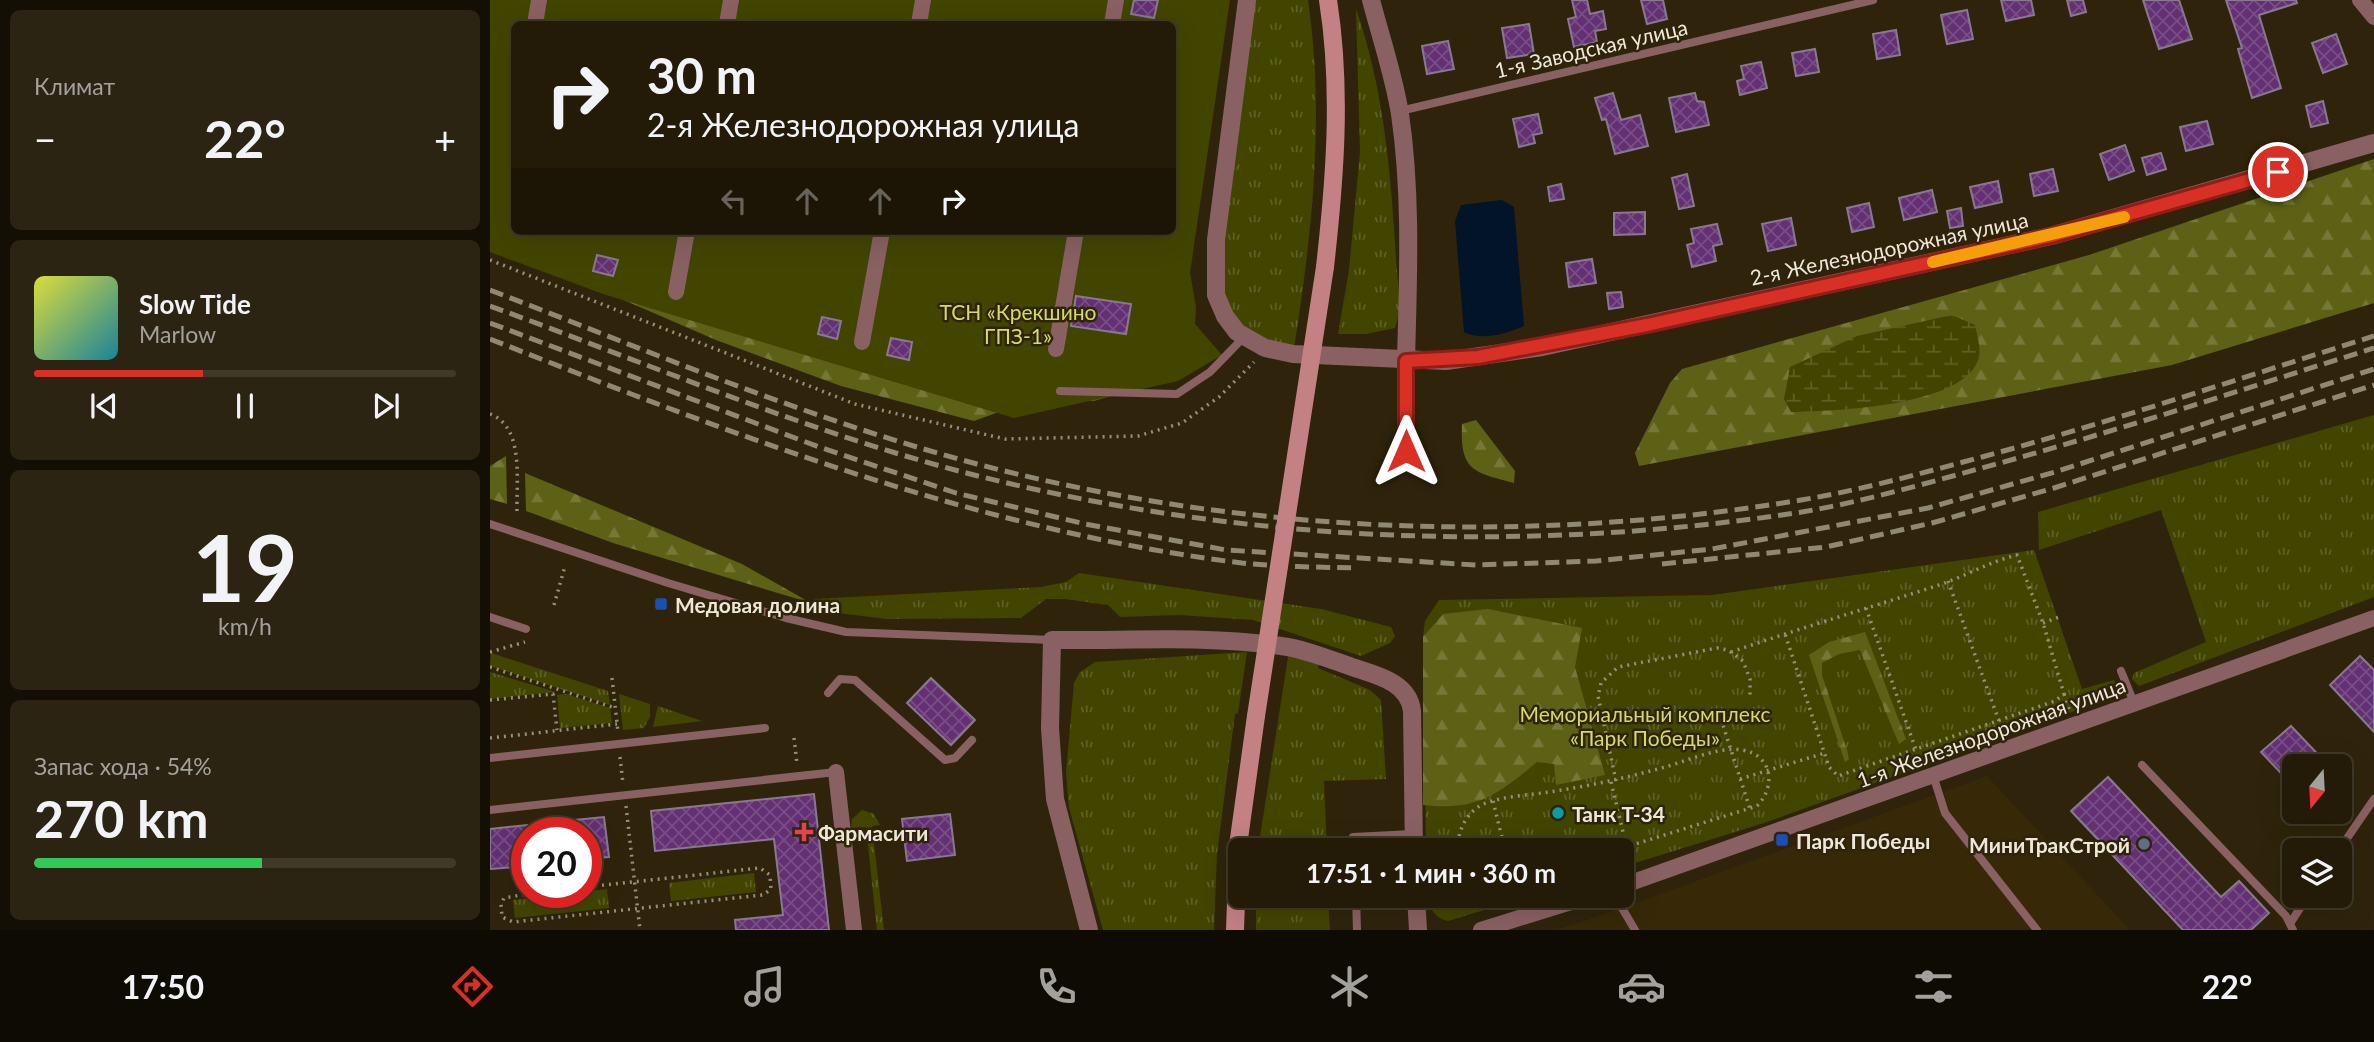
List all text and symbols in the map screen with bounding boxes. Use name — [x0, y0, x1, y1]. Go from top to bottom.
street label: 1-я Заводская улица — [1492, 14, 1690, 82]
text: 30 m — [647, 46, 757, 104]
icon: right — [532, 49, 623, 140]
text: Климат — [34, 72, 115, 100]
text: 2-я Железнодорожная улица — [647, 105, 1079, 144]
text: 22° — [204, 107, 286, 169]
text: − — [34, 116, 56, 162]
text: + — [434, 116, 456, 162]
pin — [2248, 142, 2308, 202]
icon: arrive — [2259, 153, 2297, 191]
icon: left — [715, 182, 753, 220]
icon: ahead — [788, 182, 826, 220]
icon: ahead — [861, 182, 899, 220]
icon: right — [934, 182, 972, 220]
street label: 2-я Железнодорожная улица — [1748, 206, 2030, 290]
text: Slow Tide — [139, 288, 251, 320]
park label: ТСН «Крекшино ГПЗ-1» — [940, 299, 1097, 348]
text: Marlow — [139, 320, 216, 348]
icon: previous — [85, 387, 123, 425]
icon: pause — [226, 387, 264, 425]
icon: next — [367, 387, 405, 425]
position arrow — [1369, 414, 1443, 488]
text: 19 — [192, 512, 298, 621]
place label: Медовая долина — [675, 592, 840, 617]
marker: Медовая долина — [653, 596, 669, 612]
text: km/h — [218, 612, 272, 640]
street label: 1-я Железнодорожная улица — [1853, 672, 2129, 792]
park label: Мемориальный комплекс «Парк Победы» — [1520, 701, 1770, 750]
text: Запас хода · 54% — [34, 752, 212, 780]
north arrow — [2282, 754, 2352, 824]
map controls — [2282, 754, 2352, 908]
text: 270 km — [34, 787, 208, 849]
place label: Танк Т-34 — [1572, 801, 1665, 826]
marker: Танк Т-34 — [1550, 805, 1566, 821]
speed limit sign: 20 — [511, 817, 602, 908]
place label: Фармасити — [818, 820, 928, 845]
marker: Фармасити — [796, 824, 812, 840]
place label: Парк Победы — [1796, 828, 1930, 853]
marker: Парк Победы — [1774, 832, 1790, 848]
place label: МиниТракСтрой — [1969, 832, 2130, 857]
marker: МиниТракСтрой — [2136, 836, 2152, 852]
button: layers — [2282, 838, 2352, 908]
text: 17:51 · 1 мин · 360 m — [1306, 857, 1556, 889]
icon: directions — [448, 962, 497, 1011]
icon: music — [740, 962, 789, 1011]
icon: phone — [1032, 962, 1081, 1011]
icon: climate — [1325, 962, 1374, 1011]
icon: car — [1617, 962, 1666, 1011]
icon: filters — [1909, 962, 1958, 1011]
text: 17:50 — [122, 967, 204, 1006]
text: 22° — [2202, 967, 2252, 1006]

